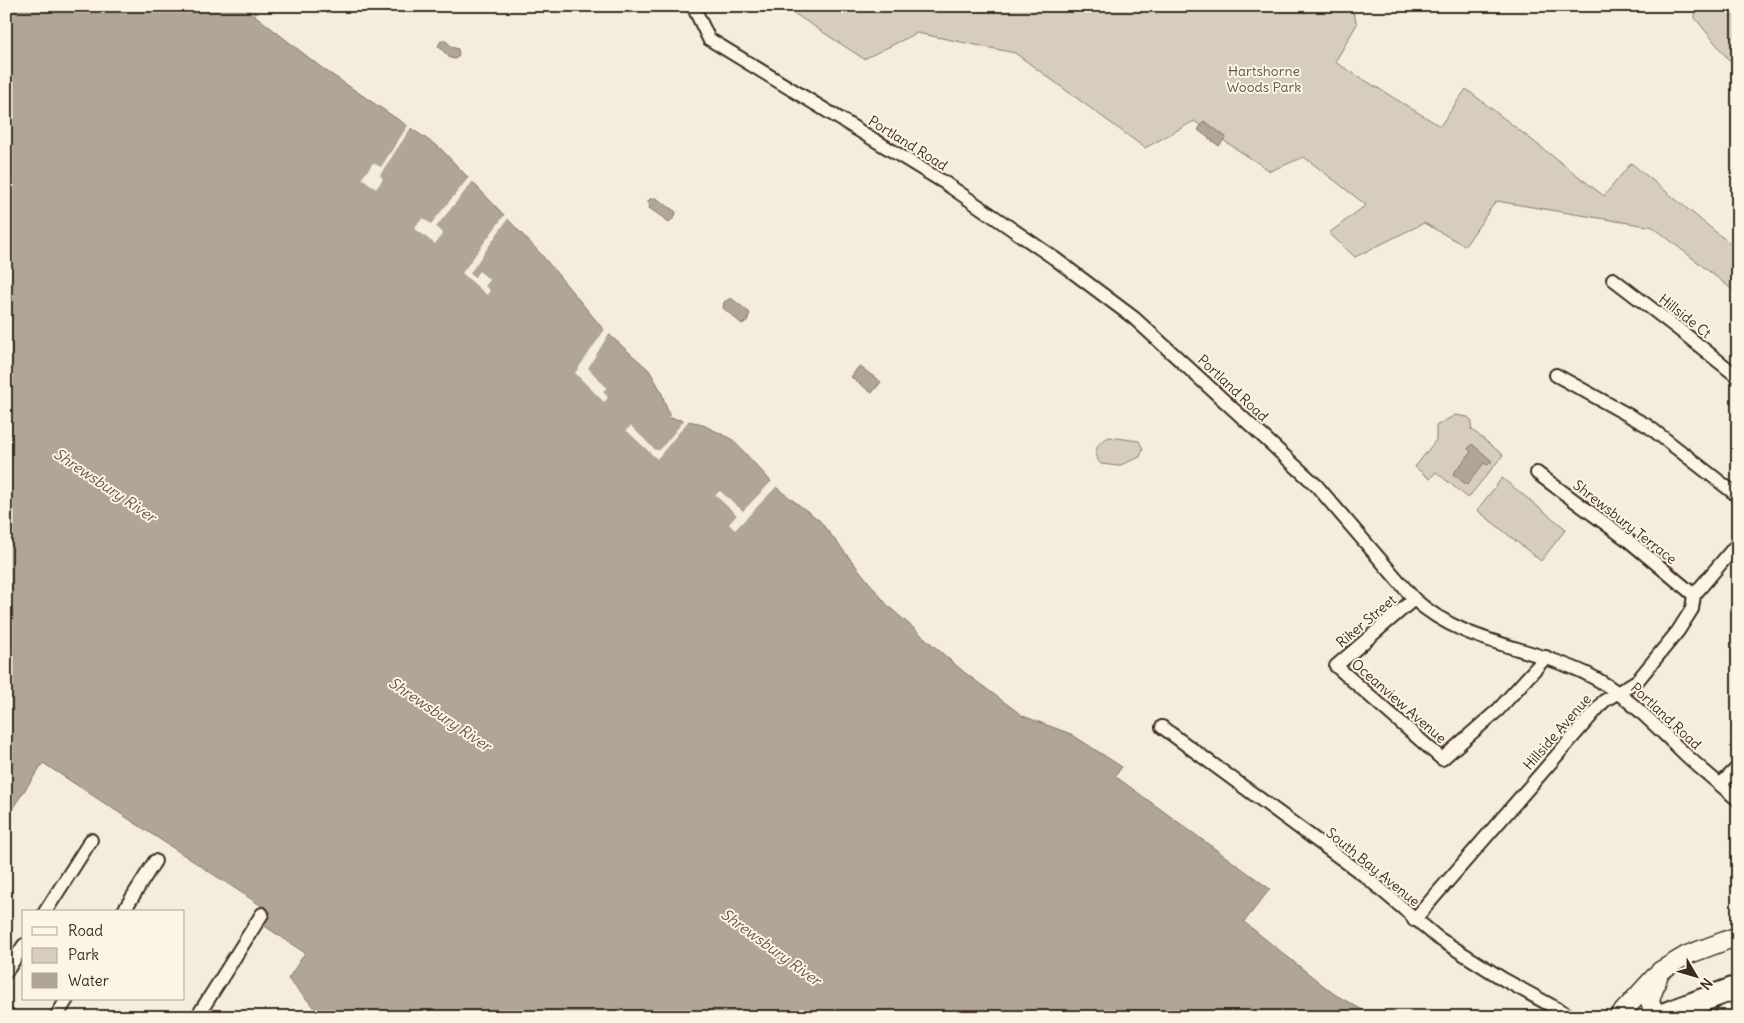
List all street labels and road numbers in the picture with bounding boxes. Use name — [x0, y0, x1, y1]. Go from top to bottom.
street label: Portland Road — [865, 112, 951, 174]
street label: Hillside Ct — [1655, 290, 1715, 342]
street label: Portland Road — [1194, 351, 1272, 425]
street label: Shrewsbury Terrace — [1570, 476, 1680, 568]
street label: Riker Street — [1332, 590, 1400, 651]
street label: Oceanview Avenue — [1348, 655, 1450, 747]
street label: Portland Road — [1627, 679, 1705, 753]
street label: Hillside Avenue — [1519, 690, 1595, 774]
street label: South Bay Avenue — [1323, 824, 1423, 910]

